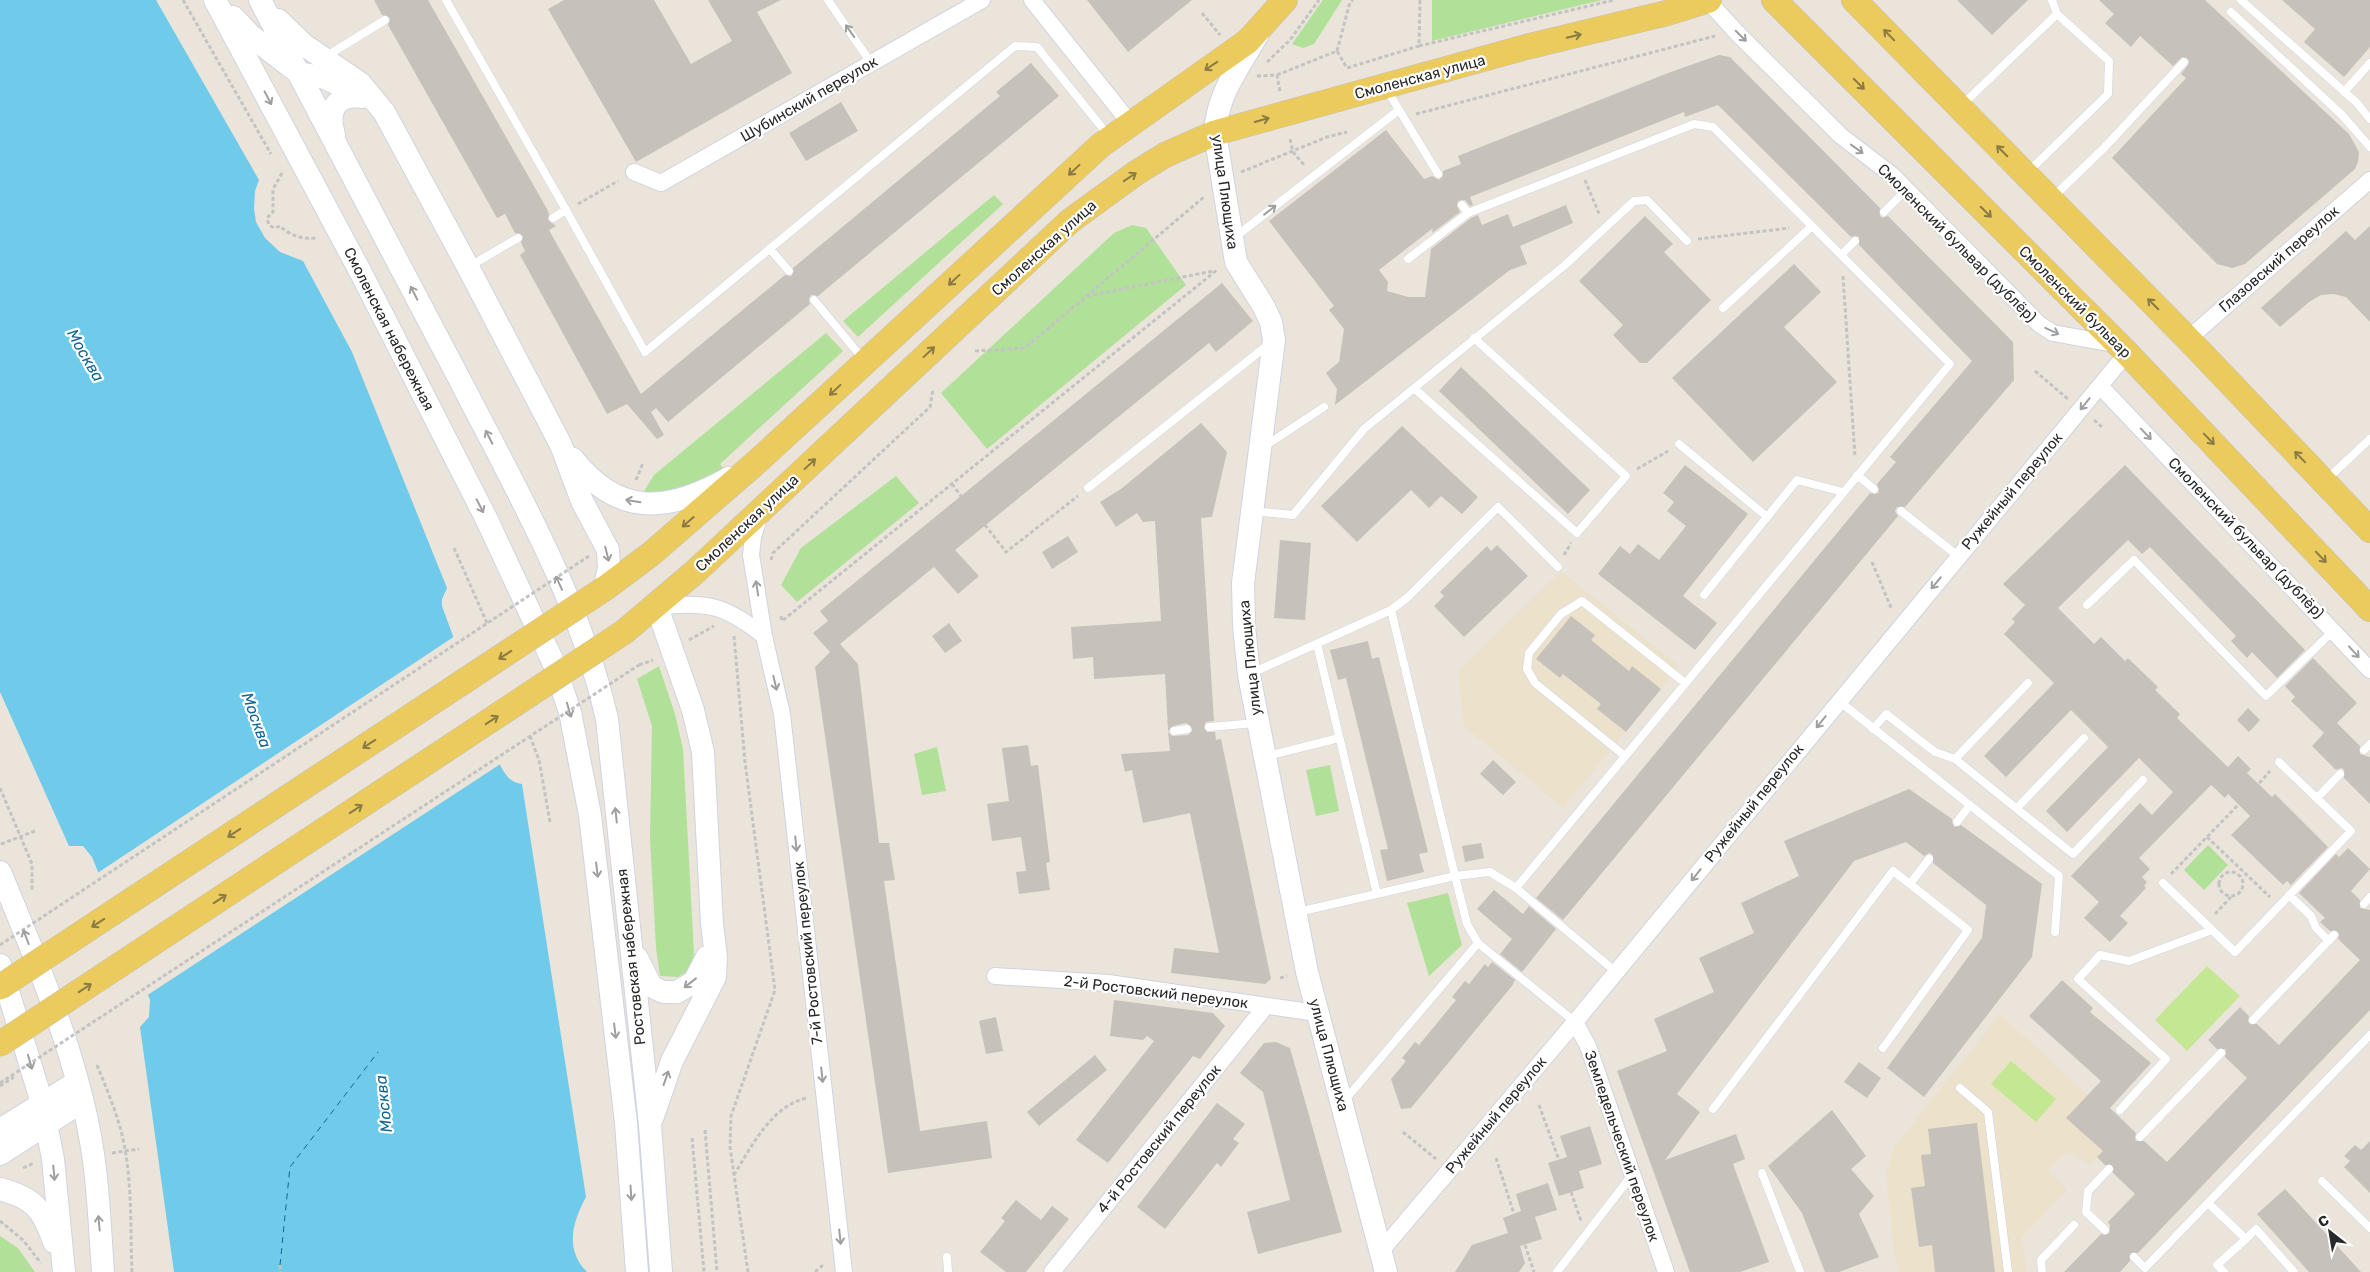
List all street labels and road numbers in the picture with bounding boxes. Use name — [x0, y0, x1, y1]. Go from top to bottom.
street label: Смоленская улица — [1353, 51, 1487, 103]
street label: Шубинский переулок — [737, 52, 881, 146]
street label: улица Плющиха — [1208, 133, 1242, 251]
street label: Смоленский бульвар (дублёр) — [1874, 160, 2040, 326]
street label: Смоленская улица — [988, 196, 1100, 300]
street label: Глазовский переулок — [2215, 202, 2343, 316]
street label: Смоленский бульвар — [2015, 242, 2135, 362]
street label: Смоленская набережная — [340, 244, 438, 414]
street label: Ружейный переулок — [1958, 429, 2066, 553]
street label: Смоленский бульвар (дублёр) — [2164, 454, 2328, 622]
street label: Смоленская улица — [692, 471, 802, 575]
street label: улица Плющиха — [1235, 599, 1265, 717]
street label: Ружейный переулок — [1701, 740, 1807, 866]
street label: 7-й Ростовский переулок — [789, 860, 827, 1046]
street label: Ростовская набережная — [613, 868, 649, 1046]
street label: 2-й Ростовский переулок — [1063, 972, 1249, 1012]
street label: улица Плющиха — [1305, 997, 1353, 1113]
street label: Земледельческий переулок — [1581, 1048, 1663, 1244]
street label: Ружейный переулок — [1442, 1053, 1550, 1177]
street label: 4-й Ростовский переулок — [1093, 1061, 1225, 1217]

